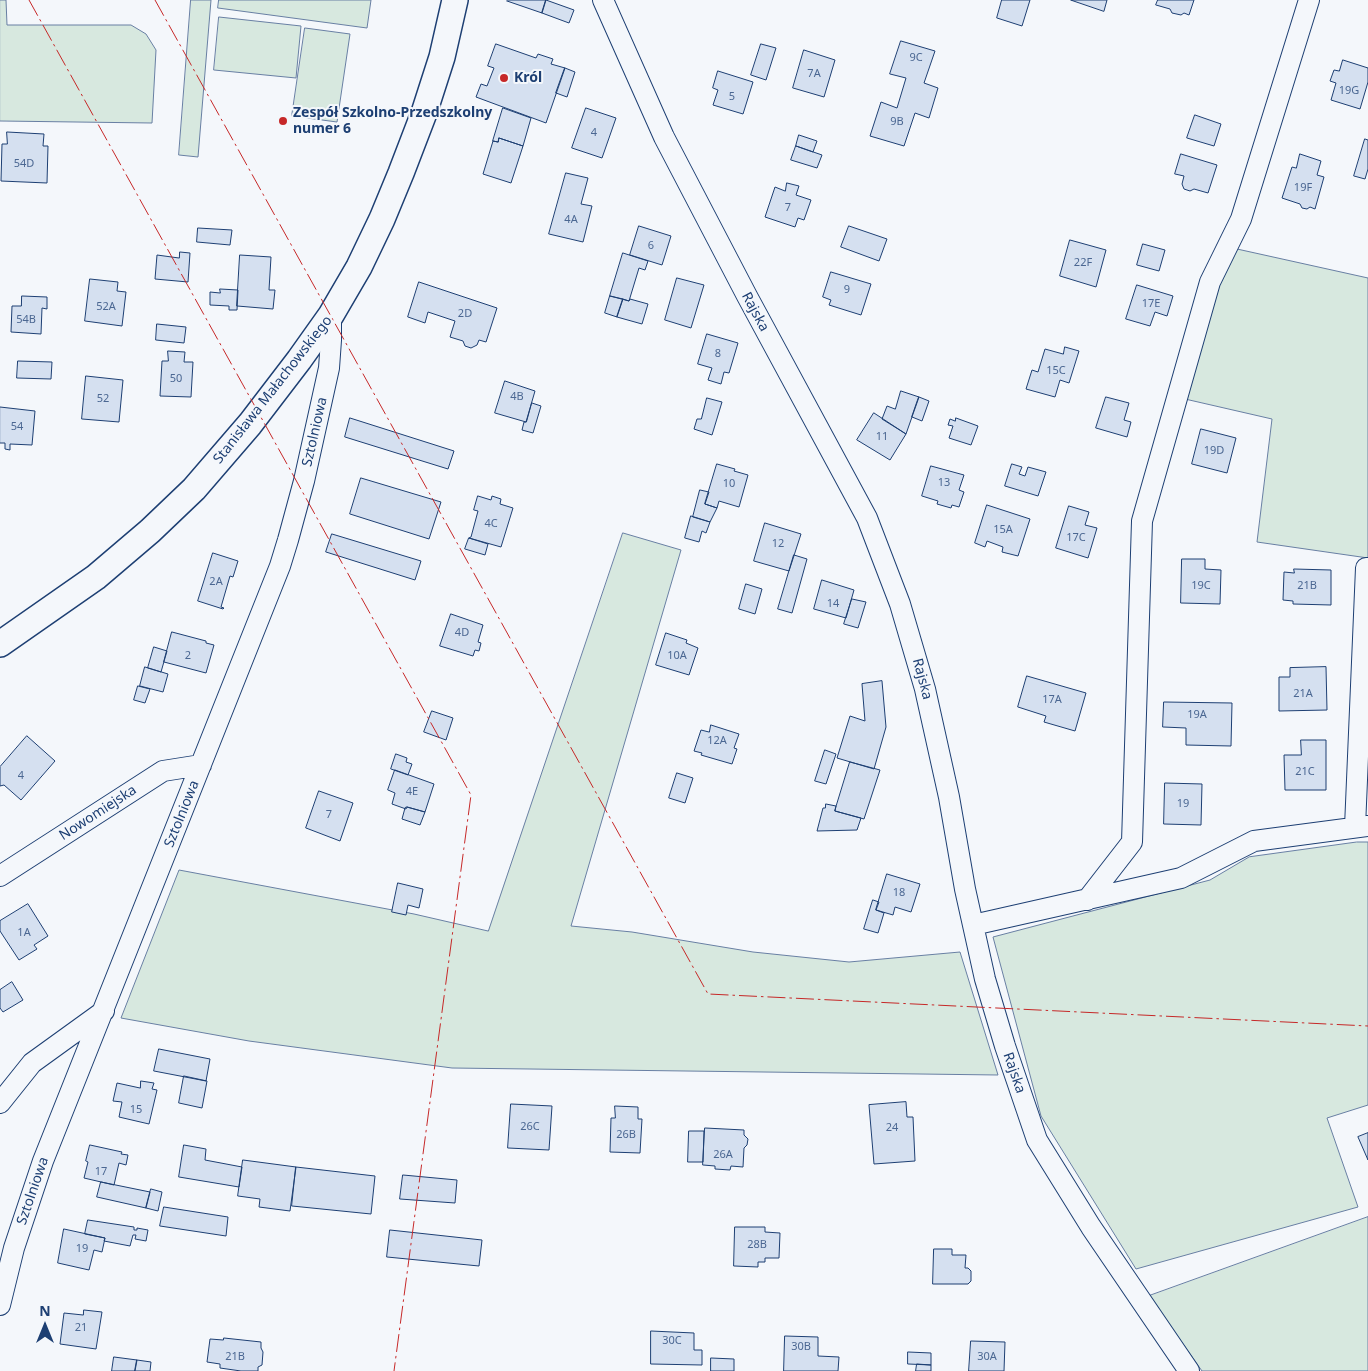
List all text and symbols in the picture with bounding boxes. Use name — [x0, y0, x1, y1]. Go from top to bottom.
house number: 9C — [909, 51, 923, 65]
house number: 7A — [807, 67, 821, 81]
place label: Król — [514, 70, 542, 86]
marker: Król — [498, 72, 510, 84]
house number: 19G — [1339, 84, 1359, 98]
house number: 5 — [729, 90, 735, 104]
place label: Zespół Szkolno-Przedszkolny numer 6 — [293, 105, 492, 138]
marker: Zespół Szkolno-Przedszkolny numer 6 — [277, 115, 289, 127]
house number: 9B — [890, 115, 904, 129]
house number: 4 — [591, 126, 597, 140]
house number: 54D — [14, 157, 34, 171]
house number: 19F — [1294, 181, 1312, 195]
house number: 7 — [785, 201, 791, 215]
house number: 4A — [564, 213, 578, 227]
house number: 6 — [648, 239, 654, 253]
house number: 22F — [1074, 256, 1092, 270]
house number: 9 — [844, 283, 850, 297]
street label: Rajska — [738, 289, 772, 335]
house number: 17E — [1142, 297, 1160, 311]
house number: 52A — [96, 300, 116, 314]
house number: 2D — [458, 307, 472, 321]
house number: 54B — [16, 313, 36, 327]
street label: Stanisława Małachowskiego — [210, 313, 336, 467]
house number: 8 — [715, 347, 721, 361]
house number: 15C — [1046, 364, 1066, 378]
house number: 50 — [170, 372, 182, 386]
house number: 4B — [510, 390, 524, 404]
house number: 52 — [97, 392, 109, 406]
street label: Sztolniowa — [299, 396, 331, 468]
house number: 54 — [11, 420, 23, 434]
house number: 11 — [876, 430, 888, 444]
house number: 19D — [1204, 444, 1224, 458]
house number: 13 — [938, 476, 950, 490]
house number: 10 — [723, 477, 735, 491]
house number: 4C — [484, 517, 498, 531]
house number: 15A — [993, 523, 1013, 537]
house number: 17C — [1066, 531, 1086, 545]
house number: 12 — [772, 537, 784, 551]
house number: 2A — [209, 575, 223, 589]
house number: 19C — [1191, 579, 1211, 593]
house number: 21B — [1297, 579, 1317, 593]
house number: 14 — [827, 597, 839, 611]
house number: 4D — [455, 626, 469, 640]
house number: 2 — [185, 649, 191, 663]
house number: 10A — [667, 649, 687, 663]
street label: Rajska — [908, 656, 936, 702]
house number: 21A — [1293, 687, 1313, 701]
house number: 17A — [1042, 693, 1062, 707]
house number: 19A — [1187, 708, 1207, 722]
house number: 12A — [707, 734, 727, 748]
house number: 21C — [1295, 765, 1315, 779]
house number: 4 — [18, 769, 24, 783]
street label: Sztolniowa — [161, 778, 203, 850]
street label: Nowomiejska — [56, 782, 140, 844]
house number: 4E — [406, 785, 418, 799]
house number: 19 — [1177, 797, 1189, 811]
house number: 7 — [326, 808, 332, 822]
house number: 18 — [893, 886, 905, 900]
house number: 1A — [17, 926, 31, 940]
street label: Rajska — [999, 1050, 1029, 1096]
house number: 15 — [130, 1103, 142, 1117]
house number: 26C — [520, 1120, 540, 1134]
house number: 24 — [886, 1121, 898, 1135]
house number: 26B — [616, 1128, 636, 1142]
house number: 26A — [713, 1148, 733, 1162]
street label: Sztolniowa — [14, 1155, 52, 1227]
house number: 17 — [95, 1165, 107, 1179]
house number: 28B — [747, 1238, 767, 1252]
house number: 19 — [76, 1242, 88, 1256]
north arrow — [20, 1301, 70, 1351]
text: N — [39, 1301, 51, 1320]
house number: 21 — [75, 1321, 87, 1335]
house number: 30C — [662, 1334, 682, 1348]
house number: 30B — [791, 1340, 811, 1354]
house number: 21B — [225, 1350, 245, 1364]
house number: 30A — [977, 1350, 997, 1364]

